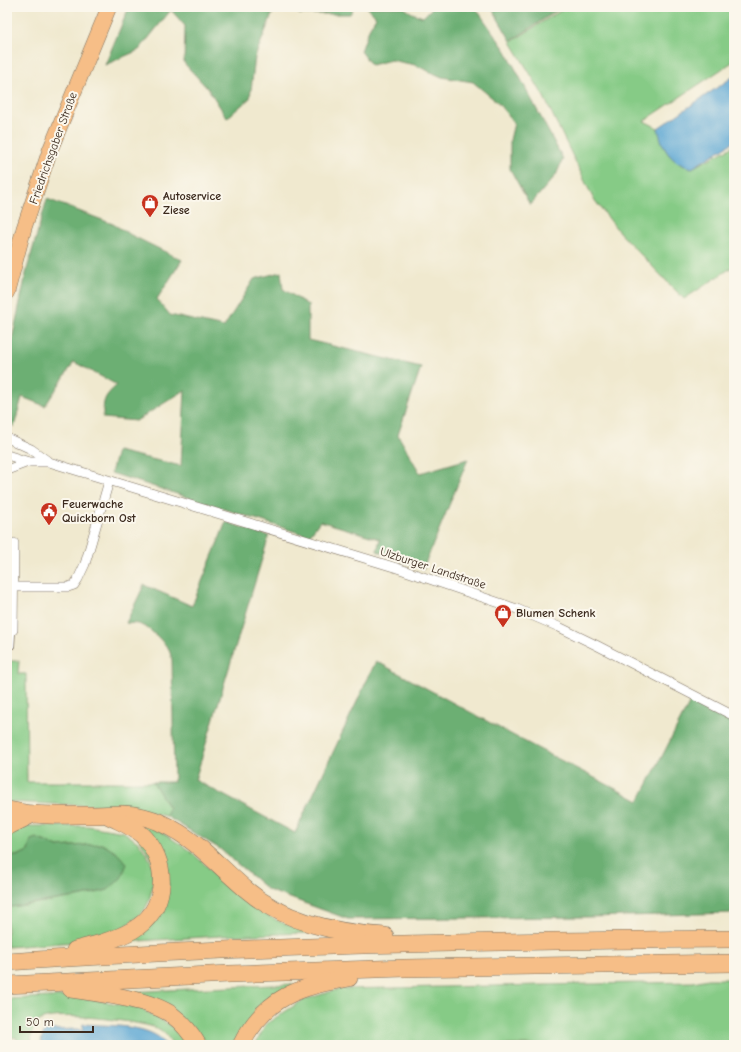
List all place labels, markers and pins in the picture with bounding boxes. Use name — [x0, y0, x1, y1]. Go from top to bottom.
place label: Autoservice Ziese — [163, 189, 221, 217]
shop icon: Autoservice Ziese — [140, 193, 160, 218]
place label: Feuerwache Quickborn Ost — [62, 497, 137, 525]
public building icon: Feuerwache Quickborn Ost — [39, 501, 59, 526]
shop icon: Blumen Schenk — [493, 603, 513, 628]
place label: Blumen Schenk — [516, 606, 596, 620]

